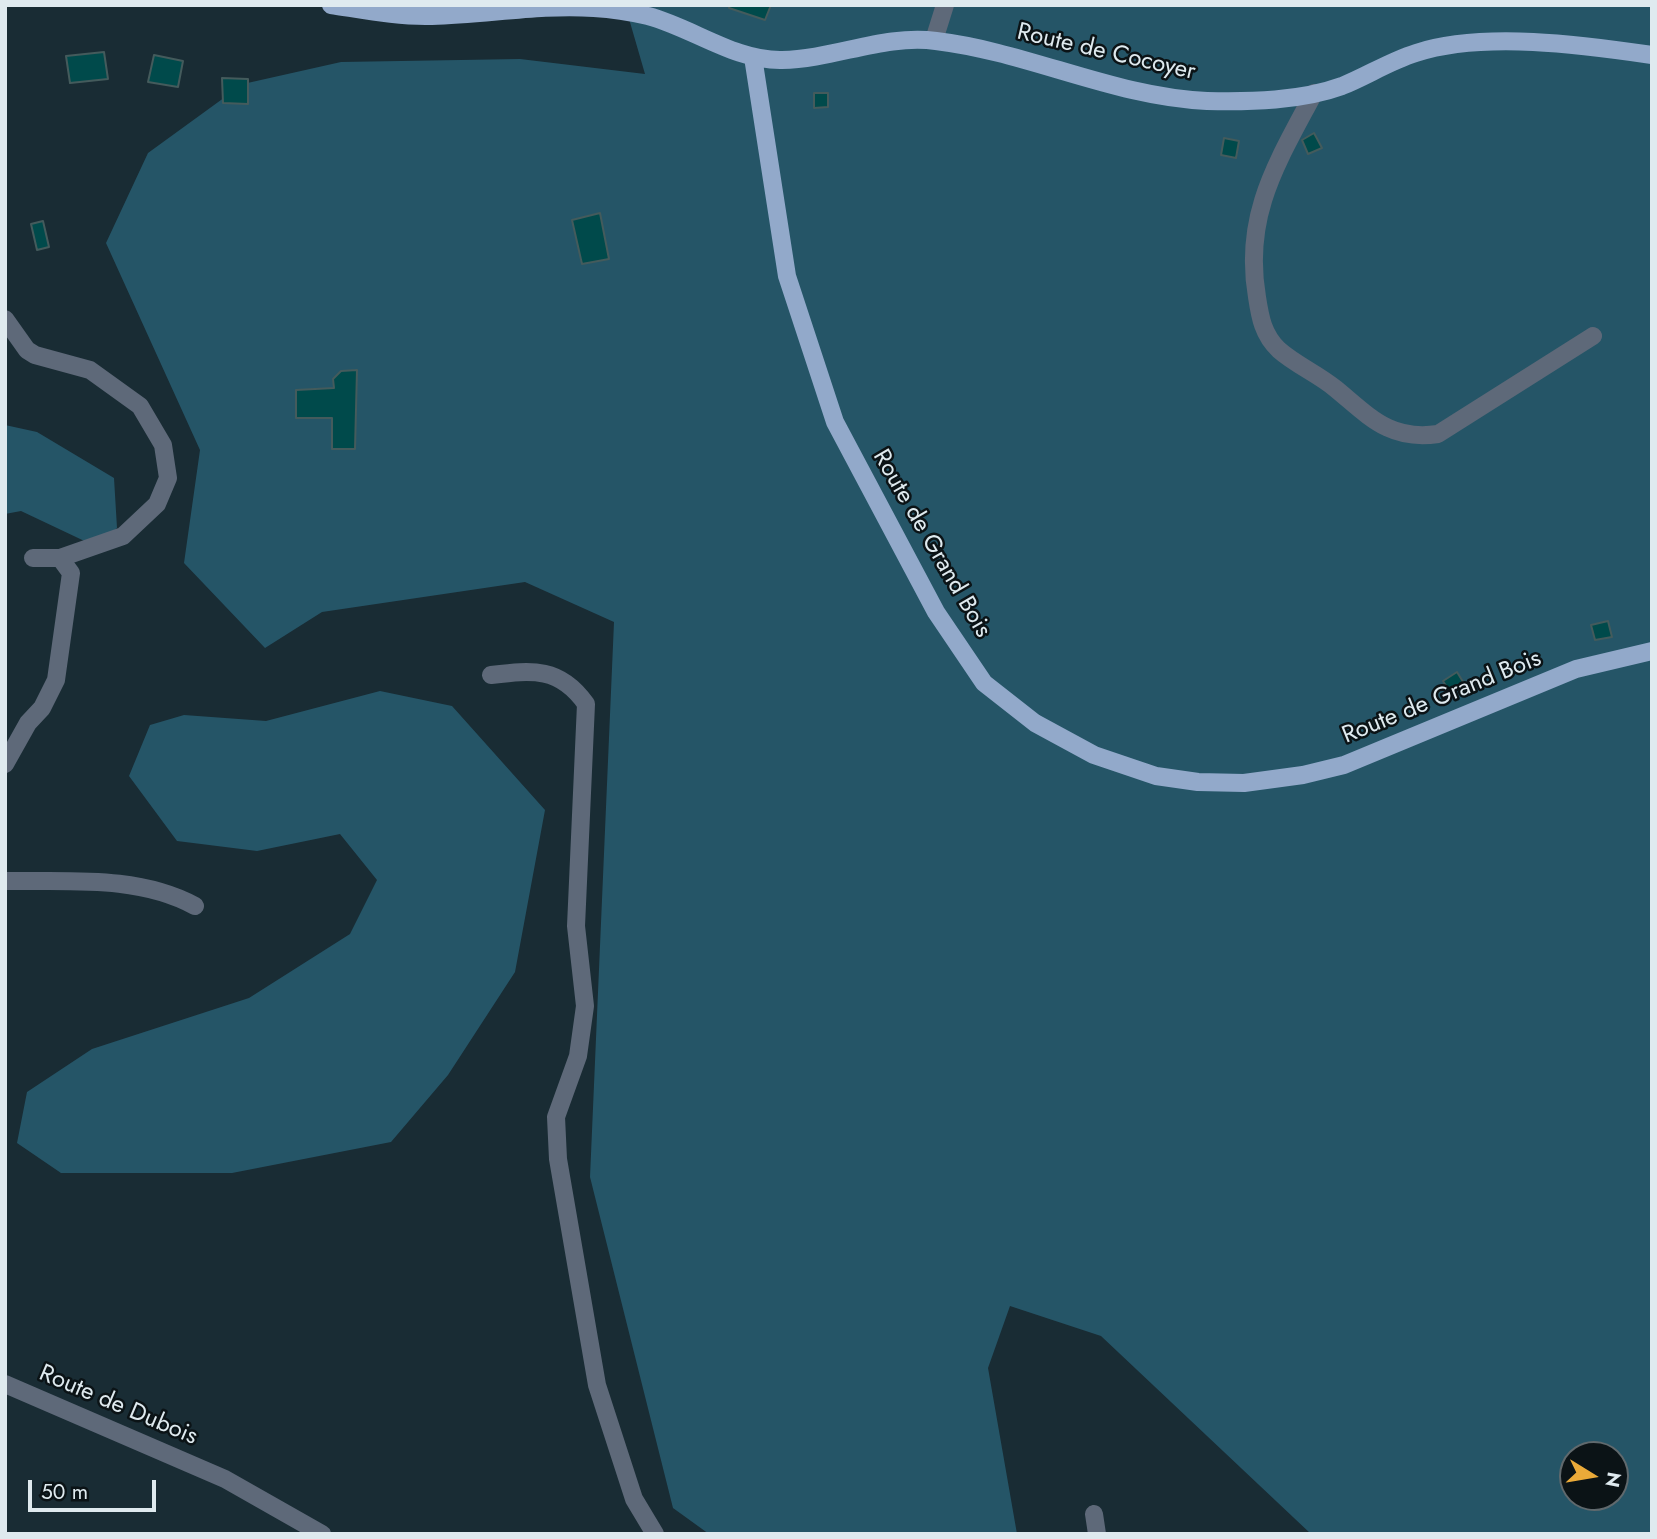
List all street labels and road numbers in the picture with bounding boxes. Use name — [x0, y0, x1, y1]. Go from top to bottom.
street label: Route de Cocoyer — [1014, 18, 1198, 88]
street label: Route de Grand Bois — [866, 445, 996, 643]
street label: Route de Grand Bois — [1338, 645, 1546, 751]
street label: Route de Dubois — [34, 1360, 202, 1452]

